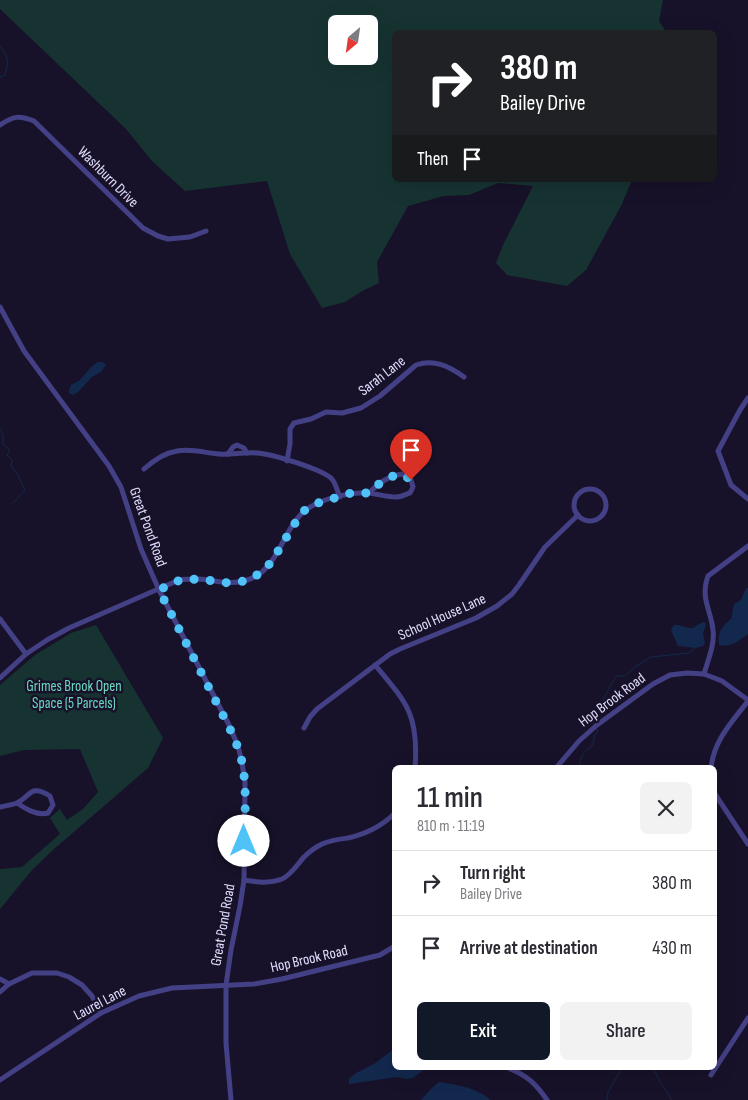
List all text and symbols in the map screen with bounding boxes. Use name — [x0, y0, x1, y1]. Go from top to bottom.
north arrow — [328, 15, 378, 65]
map controls — [328, 15, 378, 65]
text: 380 m — [500, 47, 578, 90]
icon: right — [417, 50, 482, 115]
text: Bailey Drive — [500, 90, 586, 117]
street label: Washburn Drive — [73, 142, 143, 212]
icon: arrive — [458, 145, 486, 173]
text: Then — [417, 148, 448, 171]
street label: Sarah Lane — [355, 352, 409, 400]
pin — [390, 429, 432, 480]
icon: arrive — [397, 436, 425, 464]
street label: Great Pond Road — [125, 485, 171, 569]
street label: School House Lane — [395, 589, 489, 645]
street label: Hop Brook Road — [575, 669, 649, 731]
park label: Grimes Brook Open Space (5 Parcels) — [26, 677, 122, 713]
text: 11 min — [417, 780, 483, 816]
button: close — [640, 782, 692, 834]
position arrow — [217, 814, 269, 866]
text: 810 m · 11:19 — [417, 817, 485, 836]
text: Turn right — [460, 862, 525, 885]
icon: right — [417, 869, 445, 897]
text: 380 m — [652, 872, 692, 895]
street label: Great Pond Road — [206, 883, 240, 967]
text: Bailey Drive — [460, 885, 522, 904]
icon: arrive — [417, 934, 445, 962]
text: Arrive at destination — [460, 937, 598, 960]
text: 430 m — [652, 937, 692, 960]
street label: Hop Brook Road — [268, 941, 350, 977]
street label: Laurel Lane — [71, 981, 129, 1025]
button: Exit — [417, 1002, 550, 1060]
button: Share — [560, 1002, 692, 1060]

